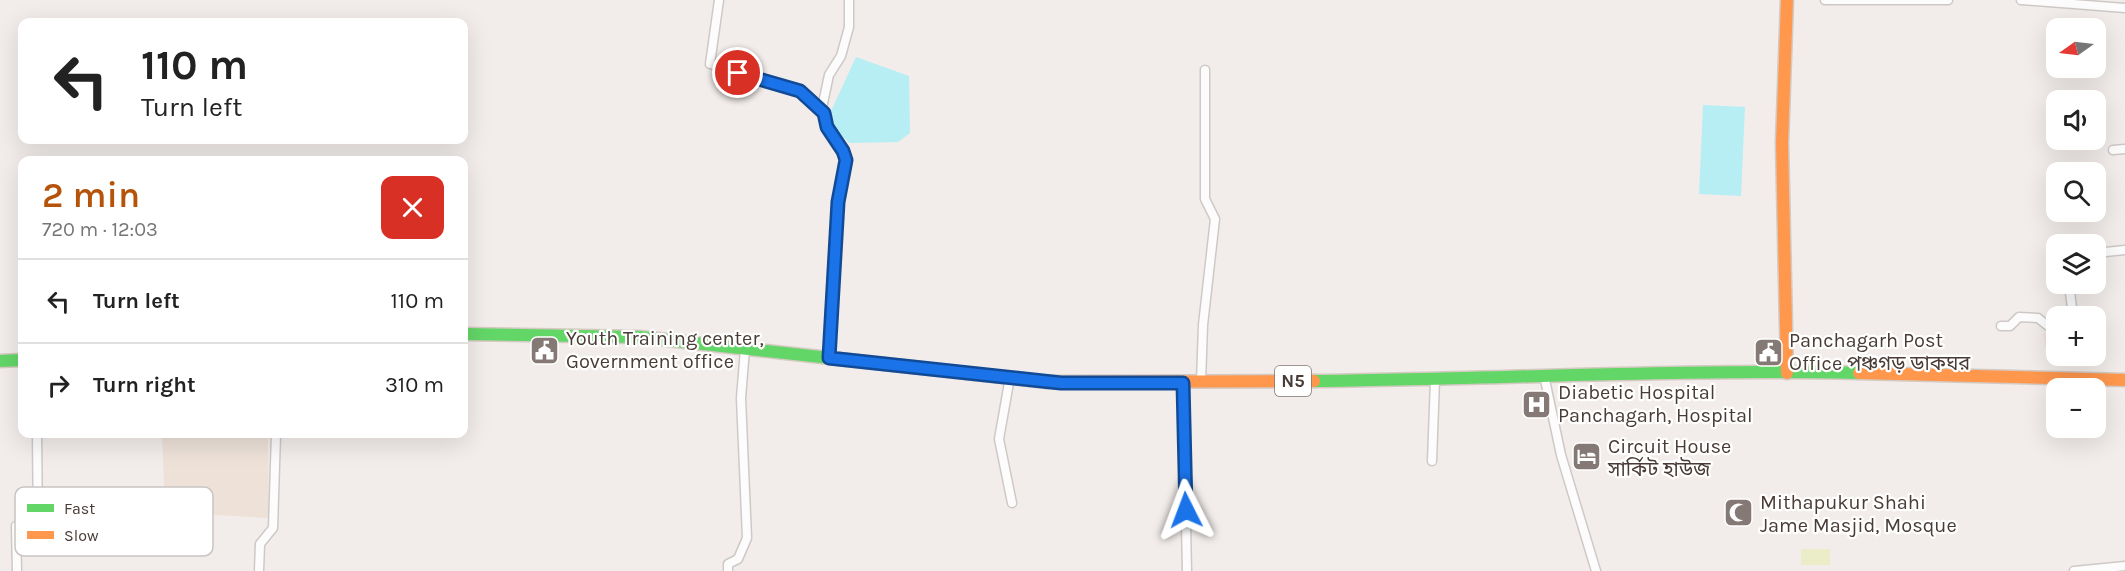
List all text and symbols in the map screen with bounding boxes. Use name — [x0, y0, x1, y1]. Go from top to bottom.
north arrow — [2046, 18, 2106, 78]
map controls — [2046, 18, 2106, 438]
text: 110 m — [141, 40, 248, 90]
icon: left — [42, 42, 120, 120]
pin — [712, 47, 763, 98]
icon: arrive — [721, 56, 754, 89]
button: sound — [2046, 90, 2106, 150]
text: Turn left — [141, 91, 242, 123]
button: search — [2046, 162, 2106, 222]
text: 2 min — [42, 174, 140, 216]
button: close — [381, 176, 444, 239]
text: 720 m · 12:03 — [42, 218, 158, 241]
button: layers — [2046, 234, 2106, 294]
icon: left — [42, 285, 75, 318]
text: Turn left — [93, 288, 180, 314]
text: 110 m — [391, 288, 444, 314]
button: + — [2046, 306, 2106, 366]
place label: Youth Training center, Government office — [566, 327, 764, 373]
place label: Panchagarh Post Office পঞ্চগড় ডাকঘর — [1789, 329, 1971, 375]
public building icon: Youth Training center, Government office — [529, 334, 561, 366]
public building icon: Panchagarh Post Office পঞ্চগড় ডাকঘর — [1752, 336, 1784, 368]
road number: N5 — [1275, 366, 1311, 396]
icon: right — [42, 369, 75, 402]
text: Turn right — [93, 372, 196, 398]
text: 310 m — [385, 372, 444, 398]
button: − — [2046, 378, 2106, 438]
place label: Diabetic Hospital Panchagarh, Hospital — [1558, 381, 1753, 427]
hospital icon: Diabetic Hospital Panchagarh, Hospital — [1521, 388, 1553, 420]
place label: Circuit House সার্কিট হাউজ — [1607, 435, 1731, 481]
hotel icon: Circuit House সার্কিট হাউজ — [1571, 441, 1603, 473]
position arrow — [1154, 478, 1218, 542]
legend — [15, 487, 213, 556]
place label: Mithapukur Shahi Jame Masjid, Mosque — [1760, 491, 1957, 537]
mosque icon: Mithapukur Shahi Jame Masjid, Mosque — [1723, 497, 1755, 529]
text: Fast — [64, 499, 95, 518]
text: Slow — [64, 526, 99, 545]

